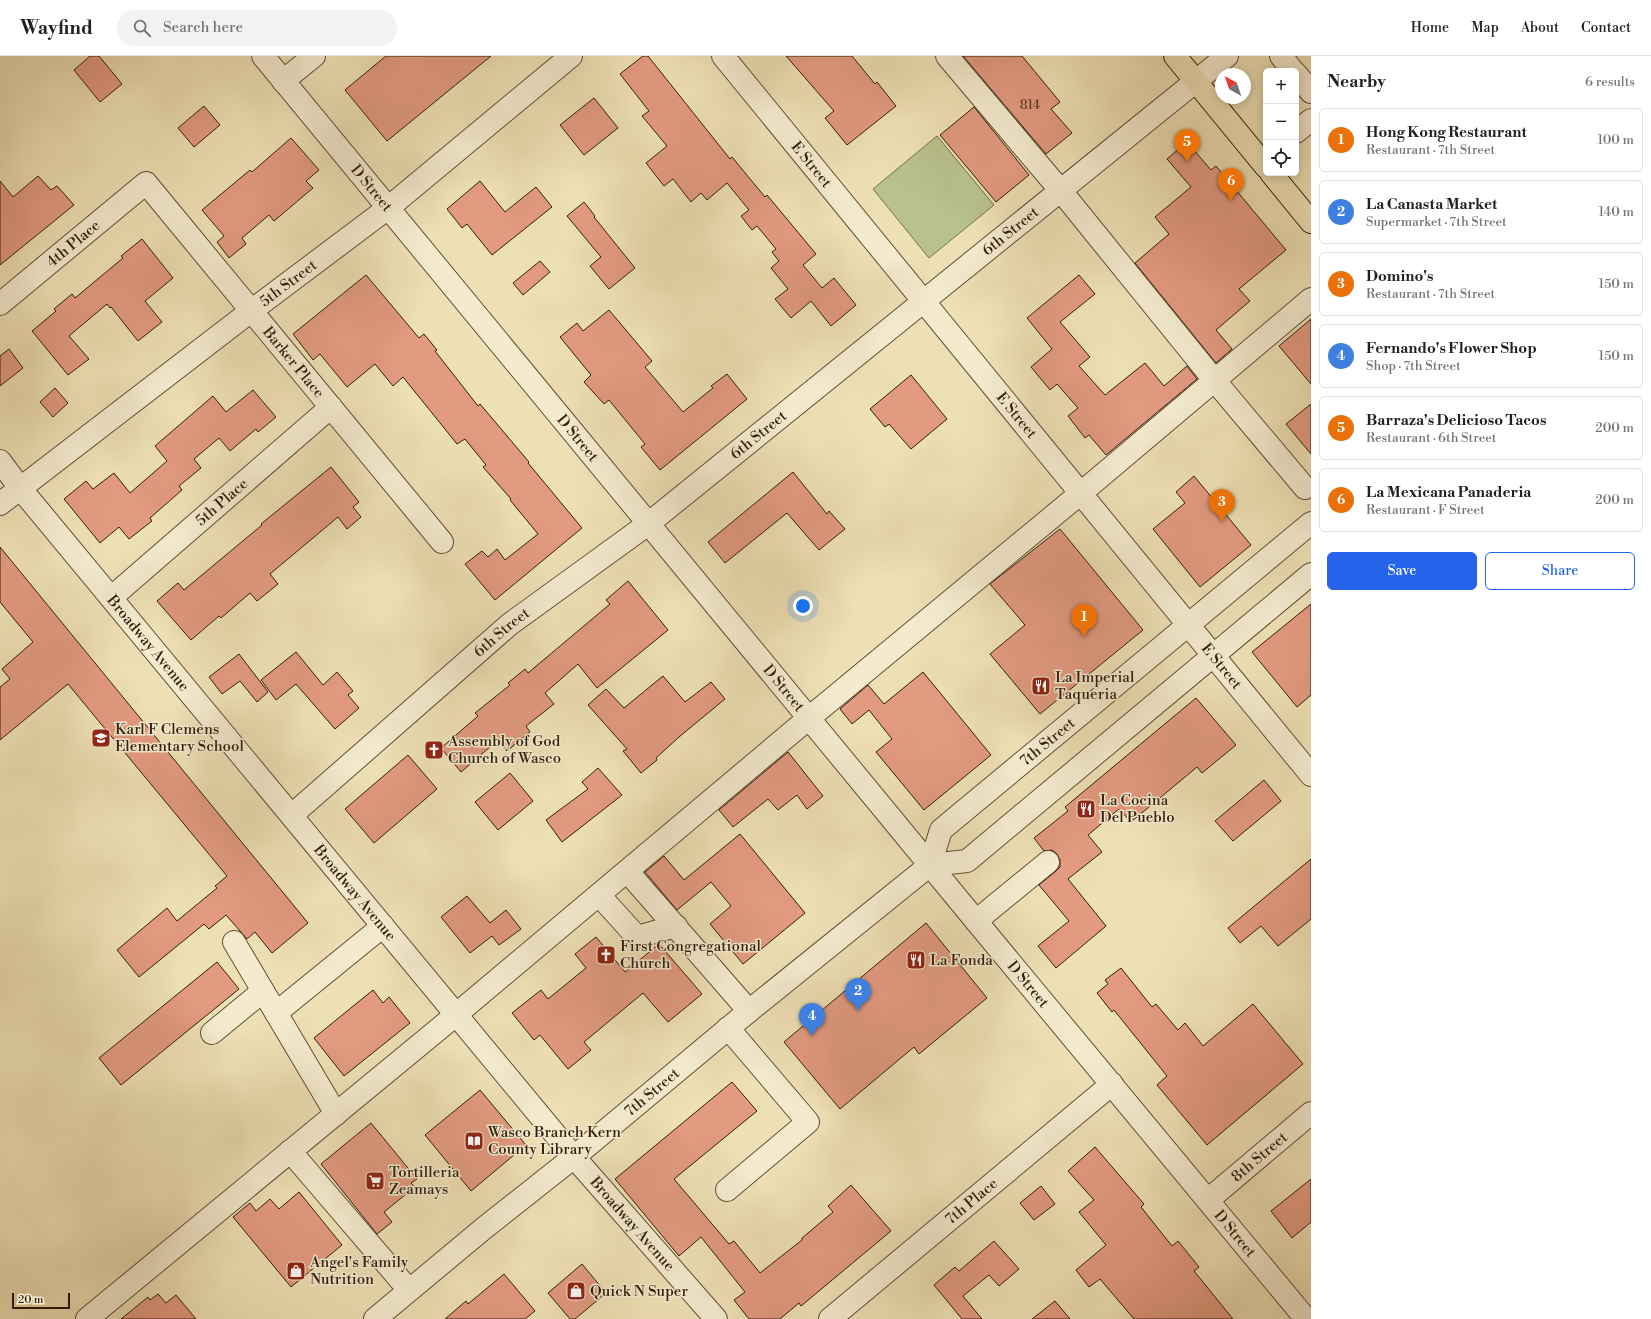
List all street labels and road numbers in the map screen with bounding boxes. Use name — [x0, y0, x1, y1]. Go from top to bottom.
street label: E Street — [787, 137, 837, 192]
street label: D Street — [347, 160, 397, 216]
street label: 6th Street — [978, 202, 1043, 260]
street label: 4th Place — [42, 216, 104, 271]
street label: 5th Street — [256, 255, 321, 311]
street label: Barker Place — [258, 322, 329, 402]
street label: E Street — [992, 388, 1042, 443]
street label: 6th Street — [726, 406, 791, 463]
street label: D Street — [553, 410, 603, 466]
street label: 5th Place — [191, 474, 252, 530]
street label: Broadway Avenue — [102, 590, 194, 695]
street label: 6th Street — [469, 603, 534, 661]
street label: E Street — [1197, 639, 1247, 694]
street label: D Street — [759, 661, 809, 716]
street label: 7th Street — [1016, 713, 1079, 770]
street label: Broadway Avenue — [309, 840, 400, 945]
street label: D Street — [1003, 957, 1054, 1012]
street label: 7th Street — [620, 1063, 684, 1120]
street label: 8th Street — [1227, 1127, 1292, 1186]
street label: Broadway Avenue — [585, 1172, 679, 1275]
street label: 7th Place — [941, 1174, 1001, 1229]
street label: D Street — [1210, 1206, 1261, 1262]

